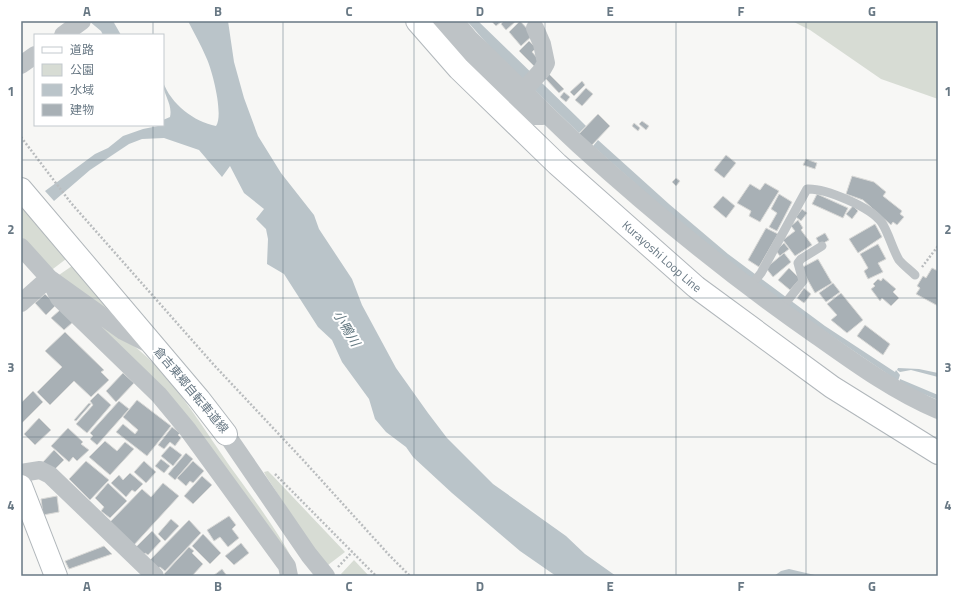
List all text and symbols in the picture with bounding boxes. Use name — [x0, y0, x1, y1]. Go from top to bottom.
text: A — [83, 1, 91, 21]
text: B — [214, 1, 222, 21]
text: C — [345, 1, 353, 21]
text: D — [476, 1, 484, 21]
text: E — [606, 1, 614, 21]
text: F — [738, 1, 745, 21]
text: G — [868, 1, 876, 21]
legend — [34, 34, 164, 126]
text: 道路 — [70, 40, 94, 59]
text: 公園 — [70, 60, 94, 79]
text: 水域 — [70, 80, 94, 99]
text: 1 — [7, 81, 15, 101]
text: 1 — [944, 81, 952, 101]
text: 建物 — [70, 100, 94, 119]
street label: Kurayoshi Loop Line — [618, 216, 706, 297]
text: 2 — [7, 219, 15, 239]
text: 2 — [944, 219, 952, 239]
water label: 小鴨川 — [328, 306, 367, 352]
street label: 倉吉東郷自転車道線 — [149, 342, 233, 437]
text: 3 — [7, 357, 15, 377]
text: 3 — [944, 357, 952, 377]
text: 4 — [7, 495, 15, 515]
text: 4 — [944, 495, 952, 515]
text: A — [83, 576, 91, 596]
text: B — [214, 576, 222, 596]
text: C — [345, 576, 353, 596]
text: D — [476, 576, 484, 596]
text: E — [606, 576, 614, 596]
text: F — [738, 576, 745, 596]
text: G — [868, 576, 876, 596]

